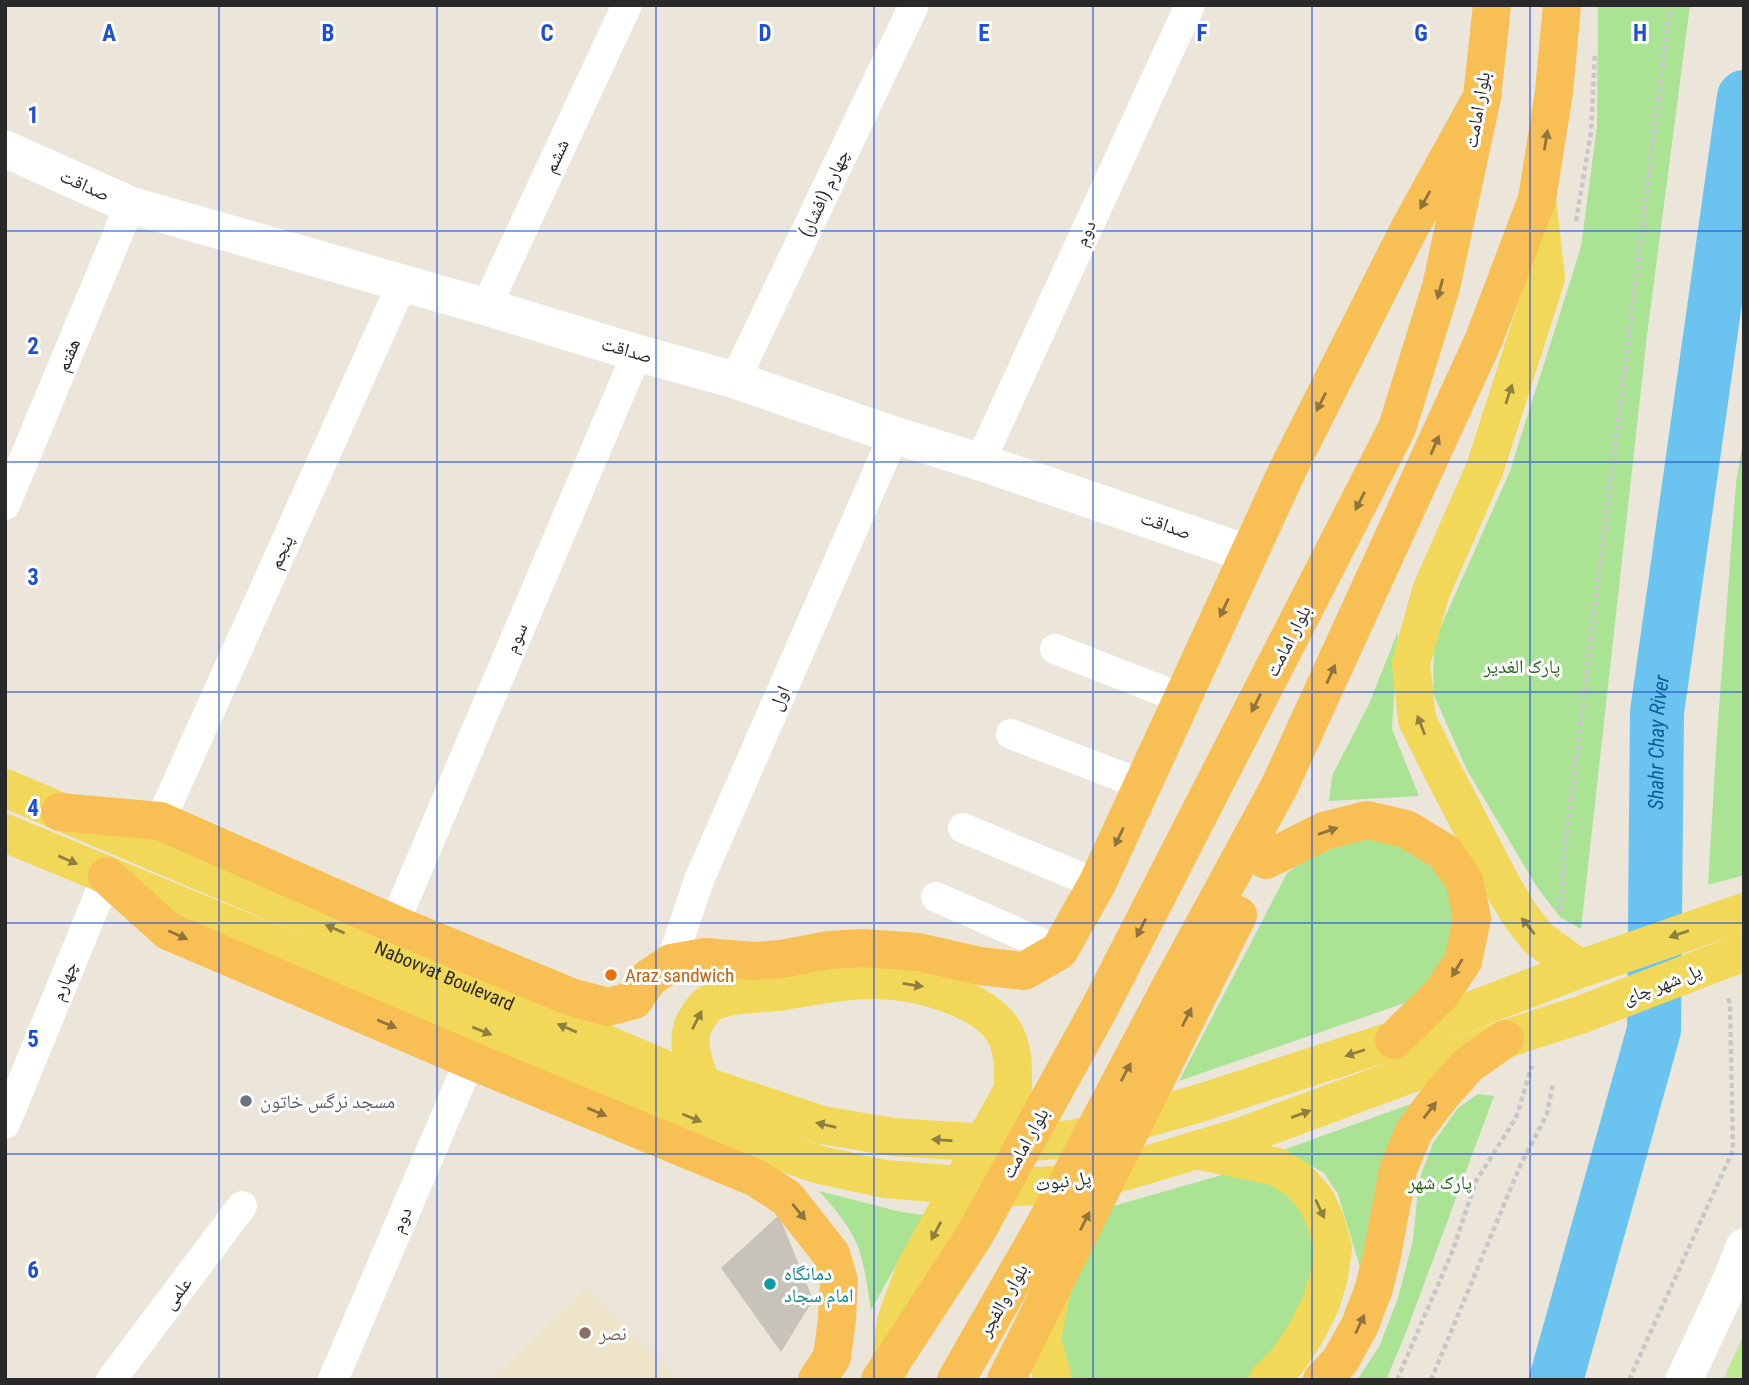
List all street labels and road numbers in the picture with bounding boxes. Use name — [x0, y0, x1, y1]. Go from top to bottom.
street label: بلوار امامت — [1459, 70, 1495, 150]
street label: ششم — [538, 135, 575, 177]
street label: چهارم (افشار) — [794, 145, 856, 241]
street label: صداقت — [57, 164, 113, 206]
street label: دوم — [1069, 216, 1103, 251]
street label: صداقت — [599, 332, 655, 368]
street label: هفتم — [51, 335, 86, 375]
street label: صداقت — [1138, 506, 1194, 544]
street label: پنجم — [263, 531, 299, 573]
street label: بلوار امامت — [1260, 601, 1316, 681]
street label: سوم — [499, 619, 534, 657]
street label: اول — [763, 682, 795, 714]
street label: Nabovvat Boulevard — [372, 936, 518, 1015]
street label: چهارم — [46, 958, 84, 1005]
street label: پل شهر چای — [1619, 958, 1705, 1010]
street label: بلوار امامت — [996, 1104, 1054, 1182]
street label: پل نبوت — [1033, 1166, 1093, 1196]
street label: دوم — [385, 1203, 419, 1237]
street label: بلوار والفجر — [973, 1260, 1033, 1341]
street label: علمی — [157, 1272, 197, 1314]

